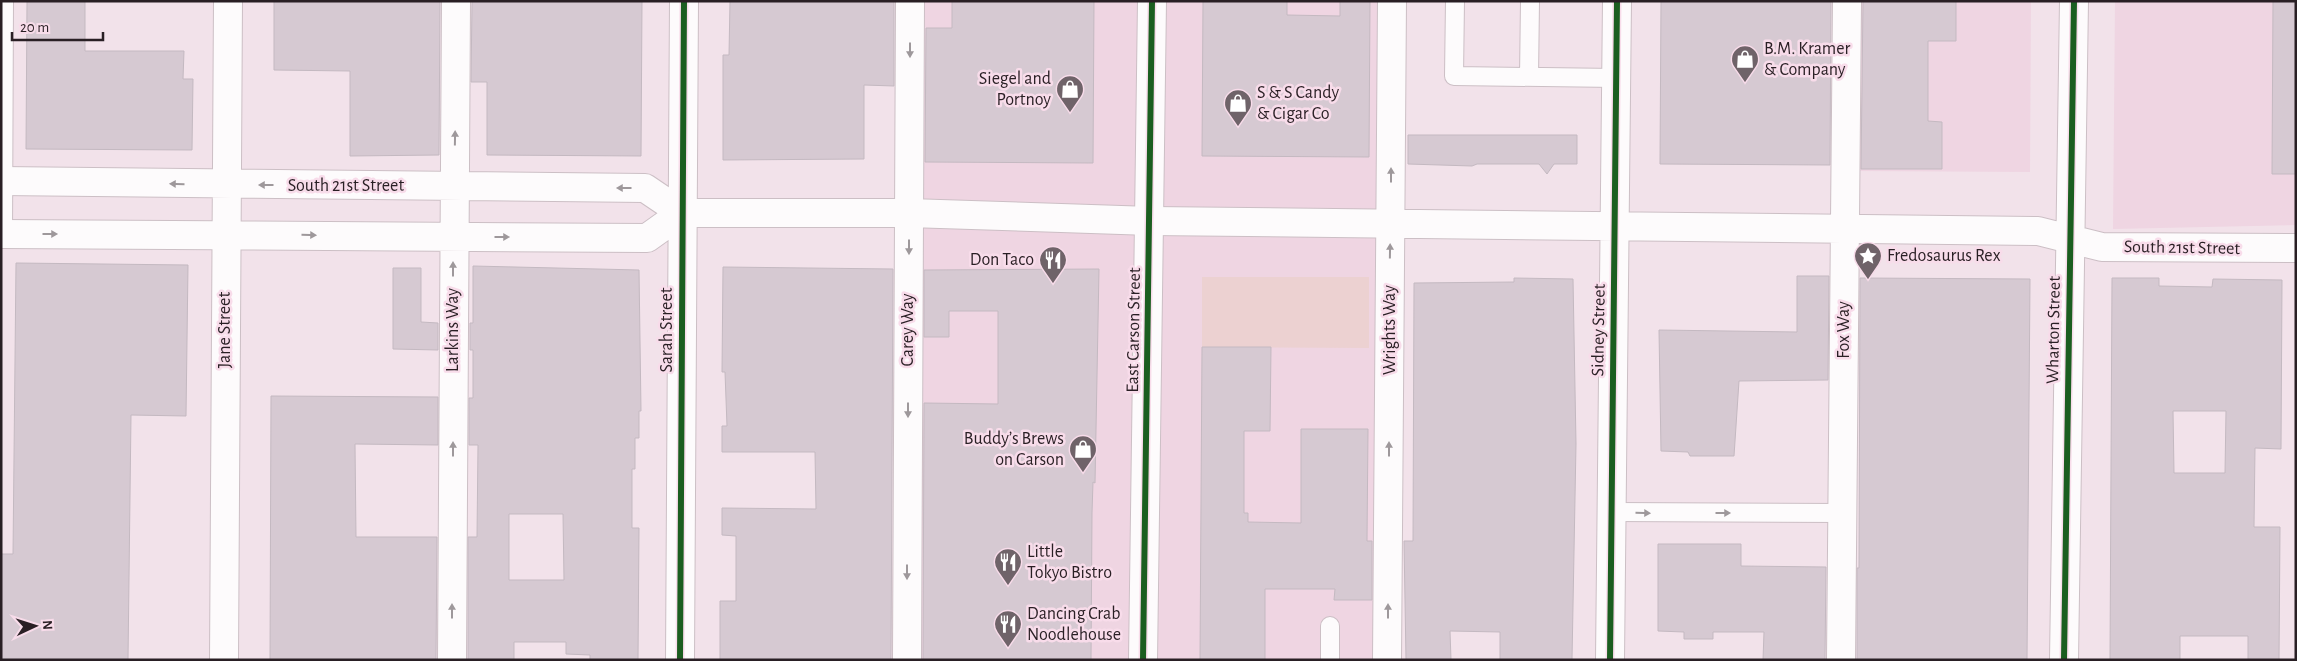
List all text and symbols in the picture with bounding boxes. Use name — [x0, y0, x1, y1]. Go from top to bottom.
scale bar — [12, 10, 104, 42]
text: 20 m — [20, 20, 49, 35]
place label: B.M. Kramer & Company — [1764, 40, 1850, 79]
one-way arrow — [906, 42, 914, 58]
shop icon: B.M. Kramer & Company — [1730, 44, 1760, 83]
place label: Siegel and Portnoy — [979, 70, 1051, 109]
shop icon: Siegel and Portnoy — [1055, 74, 1085, 113]
place label: S & S Candy & Cigar Co — [1257, 84, 1339, 123]
shop icon: S & S Candy & Cigar Co — [1223, 88, 1253, 127]
one-way arrow — [451, 130, 459, 146]
one-way arrow — [1387, 166, 1395, 182]
street label: South 21st Street — [288, 177, 404, 195]
one-way arrow — [169, 180, 185, 188]
one-way arrow — [257, 181, 273, 189]
one-way arrow — [615, 183, 631, 191]
one-way arrow — [42, 230, 58, 238]
one-way arrow — [301, 231, 317, 239]
one-way arrow — [494, 233, 510, 241]
street label: South 21st Street — [2124, 238, 2241, 258]
one-way arrow — [905, 240, 913, 256]
place icon: Fredosaurus Rex — [1853, 241, 1883, 280]
one-way arrow — [1386, 243, 1394, 259]
restaurant icon: Don Taco — [1038, 245, 1068, 284]
place label: Fredosaurus Rex — [1887, 247, 2001, 265]
place label: Don Taco — [970, 251, 1034, 269]
one-way arrow — [449, 260, 457, 276]
street label: East Carson Street — [1124, 267, 1144, 393]
street label: Wharton Street — [2044, 276, 2064, 384]
street label: Sidney Street — [1589, 283, 1609, 377]
street label: Wrights Way — [1381, 285, 1399, 375]
street label: Sarah Street — [658, 287, 676, 372]
street label: Larkins Way — [444, 288, 462, 372]
street label: Jane Street — [216, 292, 234, 368]
street label: Carey Way — [899, 293, 917, 367]
street label: Fox Way — [1835, 301, 1853, 359]
one-way arrow — [904, 402, 912, 418]
place label: Buddy’s Brews on Carson — [964, 430, 1064, 469]
shop icon: Buddy’s Brews on Carson — [1068, 434, 1098, 473]
one-way arrow — [449, 440, 457, 456]
one-way arrow — [1385, 440, 1393, 456]
one-way arrow — [1636, 509, 1652, 517]
one-way arrow — [1715, 509, 1731, 517]
place label: Little Tokyo Bistro — [1027, 543, 1112, 582]
restaurant icon: Little Tokyo Bistro — [993, 547, 1023, 586]
one-way arrow — [903, 565, 911, 581]
north arrow — [10, 601, 60, 651]
one-way arrow — [448, 603, 456, 619]
one-way arrow — [1384, 603, 1392, 619]
place label: Dancing Crab Noodlehouse — [1027, 605, 1121, 644]
restaurant icon: Dancing Crab Noodlehouse — [993, 609, 1023, 648]
text: N — [40, 620, 54, 631]

